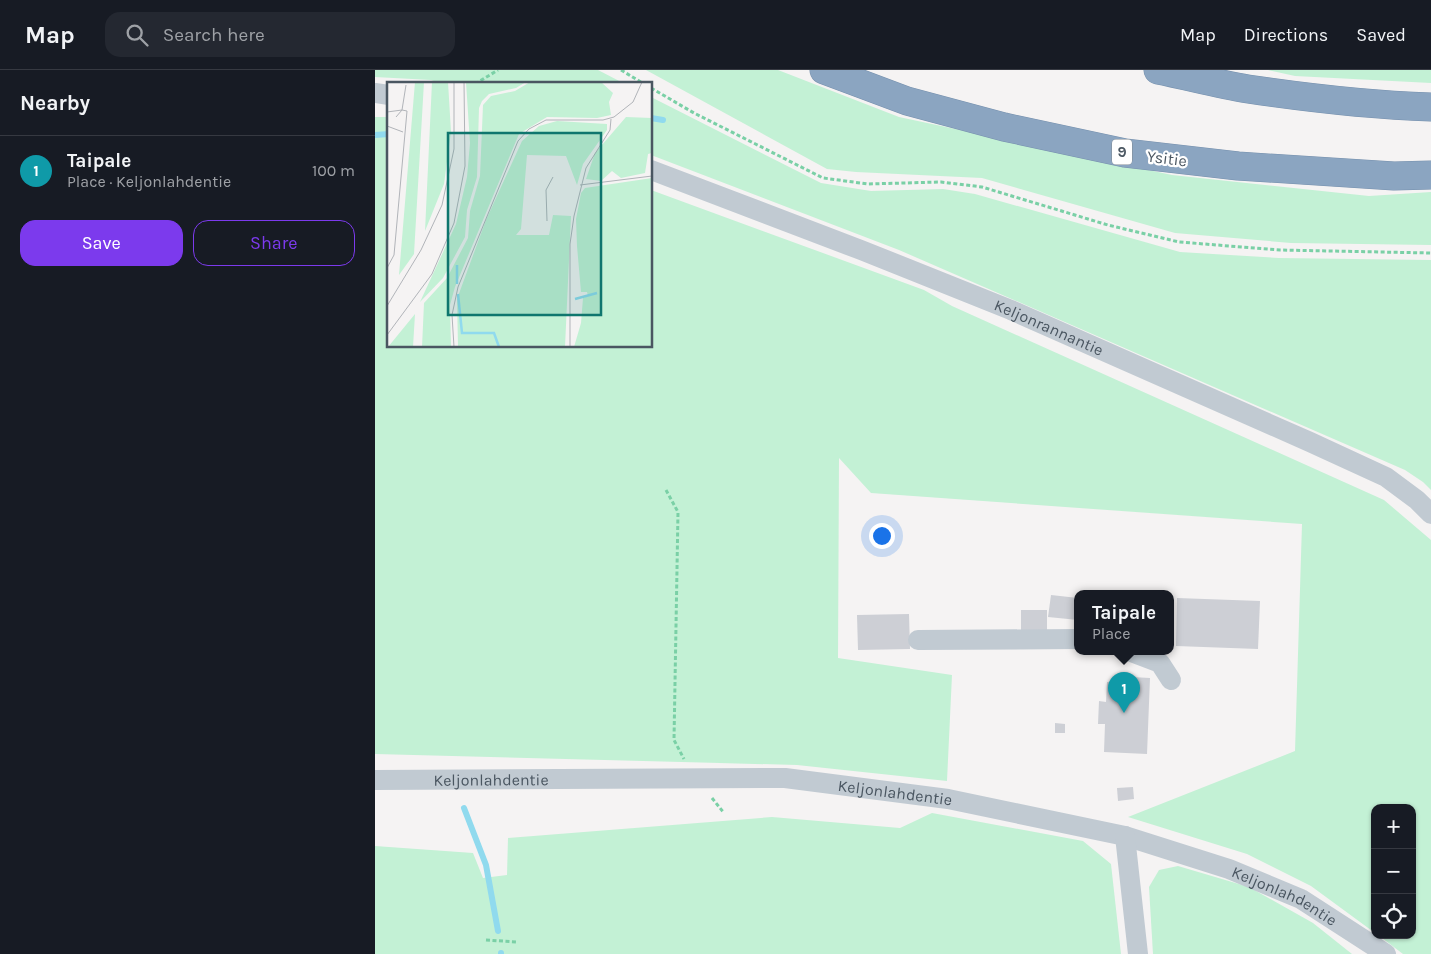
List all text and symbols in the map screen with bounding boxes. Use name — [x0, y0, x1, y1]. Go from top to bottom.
search box — [105, 12, 455, 57]
text: Map — [25, 21, 75, 49]
icon: search — [123, 21, 151, 49]
text: Search here — [163, 24, 265, 46]
text: Map — [1180, 24, 1216, 46]
text: Directions — [1244, 24, 1328, 46]
text: Saved — [1356, 24, 1406, 46]
inset map — [387, 82, 653, 348]
text: Nearby — [20, 91, 90, 115]
road number: 9 — [1112, 140, 1132, 164]
street label: Ysitie — [1146, 147, 1188, 170]
text: Taipale — [67, 150, 131, 172]
text: 1 — [33, 161, 39, 180]
text: 100 m — [312, 161, 355, 180]
text: Place · Keljonlahdentie — [67, 172, 231, 191]
button: Save — [20, 220, 183, 266]
button: Share — [193, 220, 355, 266]
street label: Keljonrannantie — [992, 295, 1106, 360]
your location — [869, 523, 895, 549]
popup — [1074, 590, 1174, 655]
text: Taipale — [1092, 602, 1156, 624]
text: Place — [1092, 624, 1131, 643]
pin: 1 — [1108, 672, 1140, 713]
street label: Keljonlahdentie — [433, 770, 549, 790]
street label: Keljonlahdentie — [837, 776, 954, 810]
map controls — [1371, 804, 1416, 939]
button: + — [1371, 804, 1416, 849]
button: − — [1371, 849, 1416, 894]
street label: Keljonlahdentie — [1229, 862, 1341, 930]
button: locate — [1371, 894, 1416, 939]

